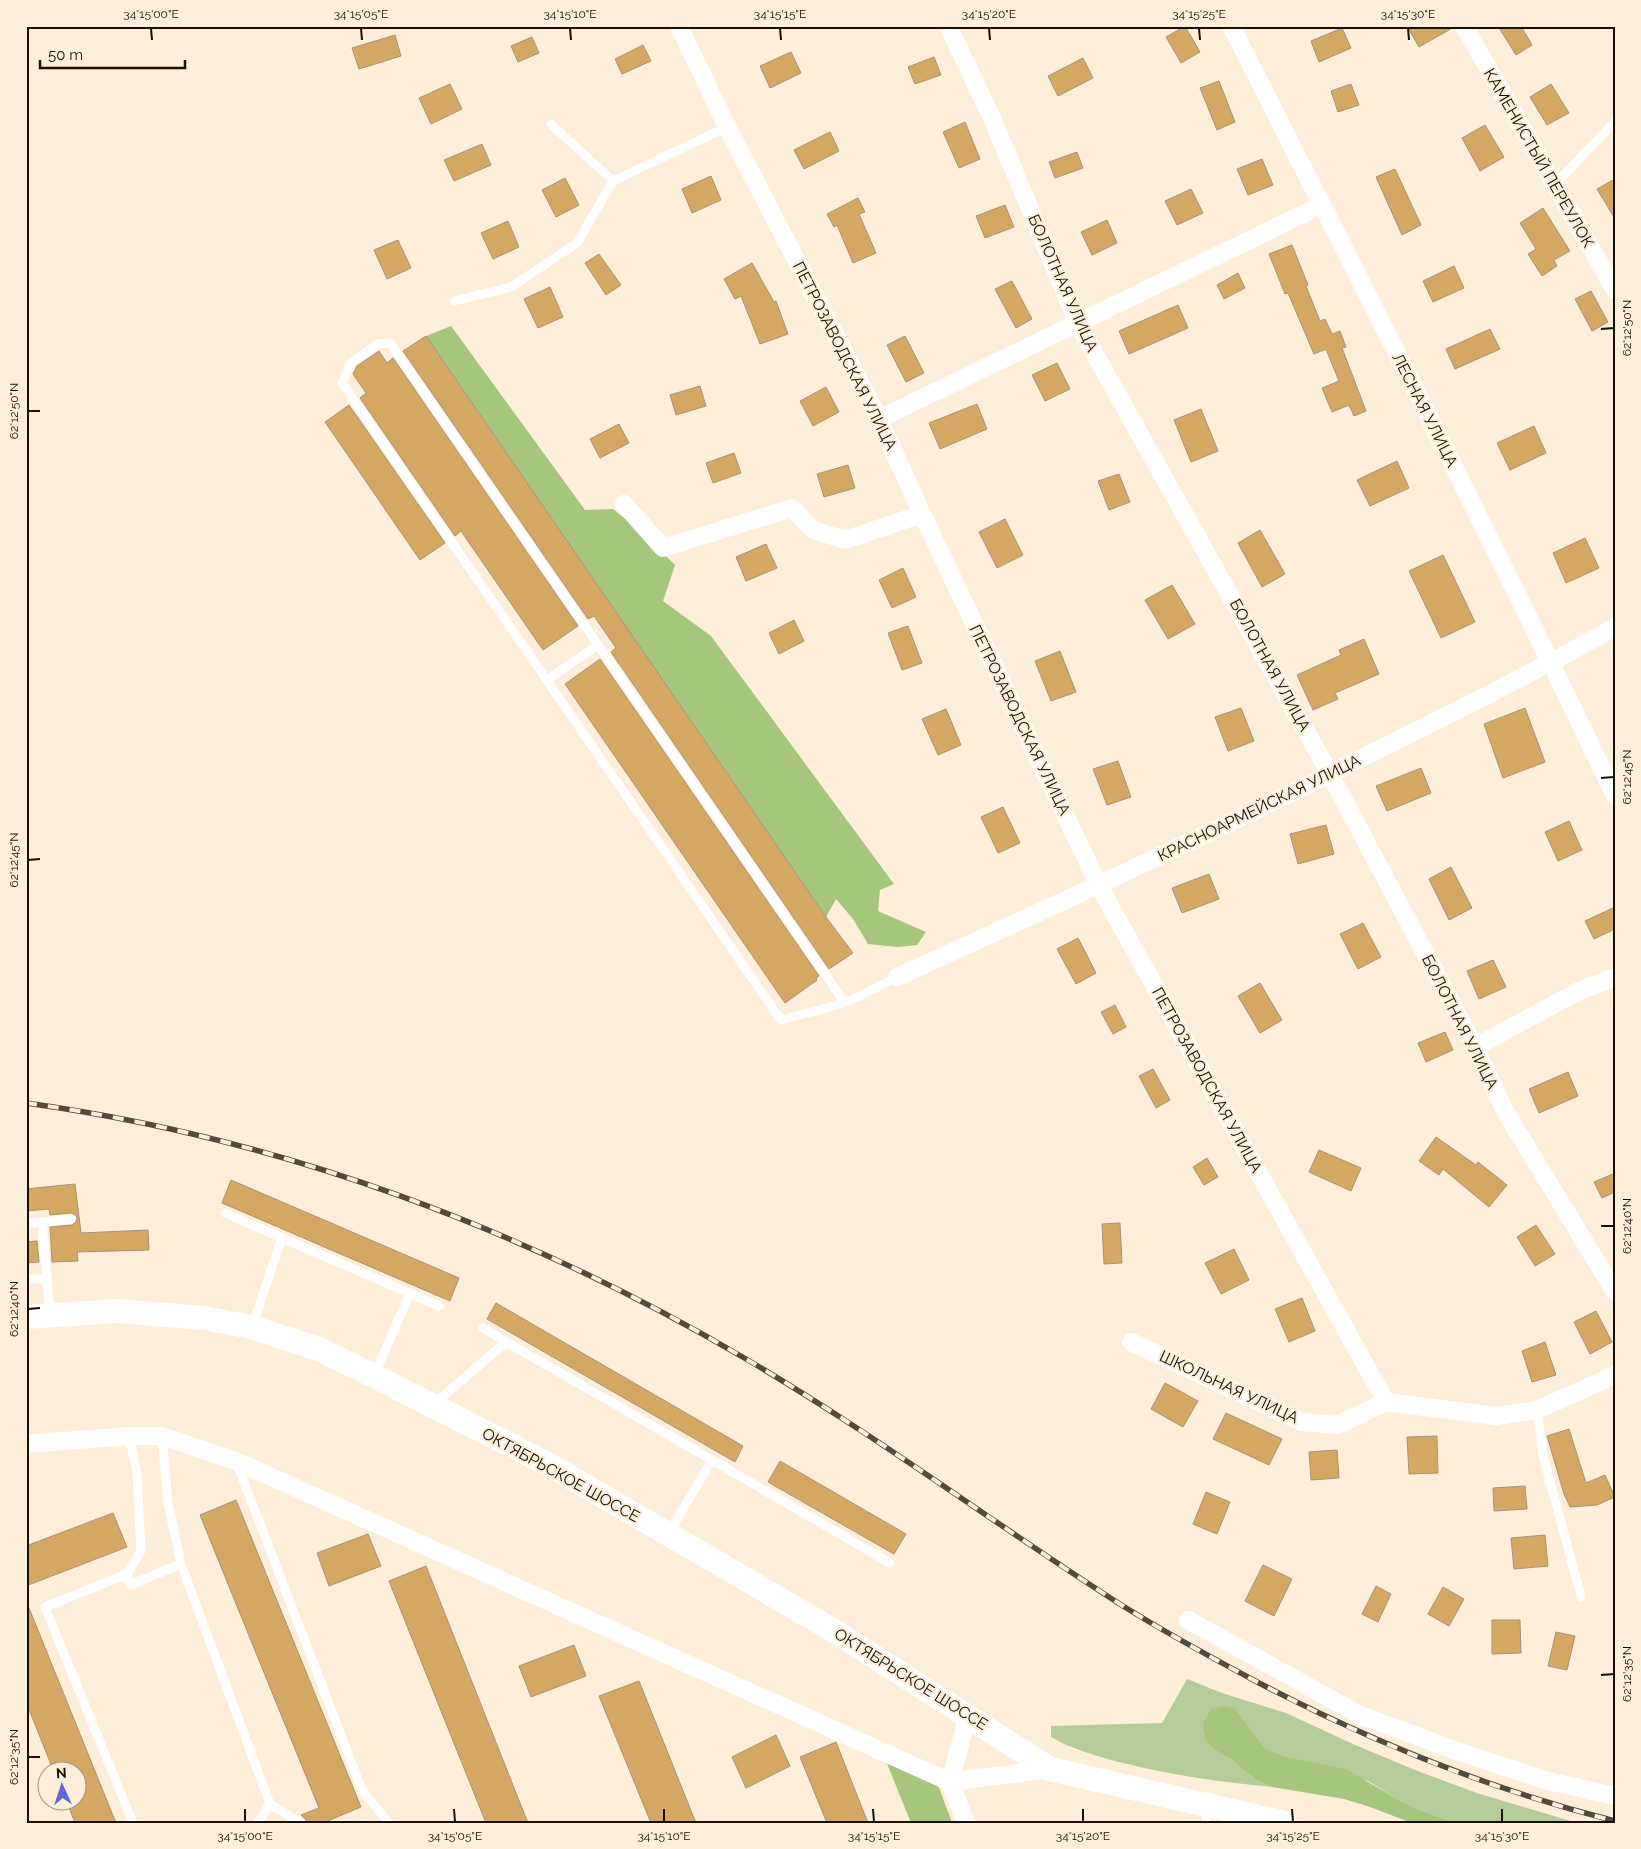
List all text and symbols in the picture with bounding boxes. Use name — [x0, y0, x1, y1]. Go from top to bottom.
text: 34°15'00"E — [123, 7, 179, 21]
text: 34°15'05"E — [334, 7, 388, 21]
text: 34°15'10"E — [543, 7, 597, 21]
text: 34°15'15"E — [754, 7, 806, 21]
text: 34°15'20"E — [962, 7, 1016, 21]
text: 34°15'25"E — [1172, 7, 1226, 21]
text: 34°15'30"E — [1381, 7, 1435, 21]
scale bar — [40, 38, 185, 70]
text: 50 m — [48, 46, 83, 64]
street label: КАМЕНИСТЫЙ ПЕРЕУЛОК — [1480, 65, 1598, 251]
street label: БОЛОТНАЯ УЛИЦА — [1024, 211, 1102, 355]
street label: ПЕТРОЗАВОДСКАЯ УЛИЦА — [789, 258, 901, 454]
text: 62°12'50"N — [1620, 300, 1634, 356]
street label: ЛЕСНАЯ УЛИЦА — [1388, 350, 1462, 470]
text: 62°12'50"N — [7, 383, 21, 439]
street label: БОЛОТНАЯ УЛИЦА — [1226, 595, 1314, 735]
street label: ПЕТРОЗАВОДСКАЯ УЛИЦА — [966, 622, 1074, 818]
text: 62°12'45"N — [1620, 749, 1634, 805]
street label: КРАСНОАРМЕЙСКАЯ УЛИЦА — [1155, 750, 1364, 865]
text: 62°12'45"N — [7, 832, 21, 888]
street label: БОЛОТНАЯ УЛИЦА — [1418, 952, 1502, 1093]
street label: ПЕТРОЗАВОДСКАЯ УЛИЦА — [1148, 984, 1266, 1176]
text: 62°12'40"N — [1620, 1198, 1634, 1254]
text: 62°12'40"N — [7, 1281, 21, 1337]
street label: ШКОЛЬНАЯ УЛИЦА — [1156, 1346, 1302, 1428]
street label: ОКТЯБРЬСКОЕ ШОССЕ — [479, 1424, 643, 1526]
street label: ОКТЯБРЬСКОЕ ШОССЕ — [831, 1624, 991, 1734]
text: 62°12'35"N — [1620, 1646, 1634, 1702]
text: 62°12'35"N — [7, 1729, 21, 1785]
north arrow — [38, 1762, 88, 1812]
text: N — [56, 1765, 67, 1781]
text: 34°15'00"E — [217, 1829, 273, 1843]
text: 34°15'05"E — [428, 1829, 482, 1843]
text: 34°15'10"E — [637, 1829, 691, 1843]
text: 34°15'15"E — [848, 1829, 900, 1843]
text: 34°15'20"E — [1056, 1829, 1110, 1843]
text: 34°15'25"E — [1266, 1829, 1320, 1843]
text: 34°15'30"E — [1475, 1829, 1529, 1843]

